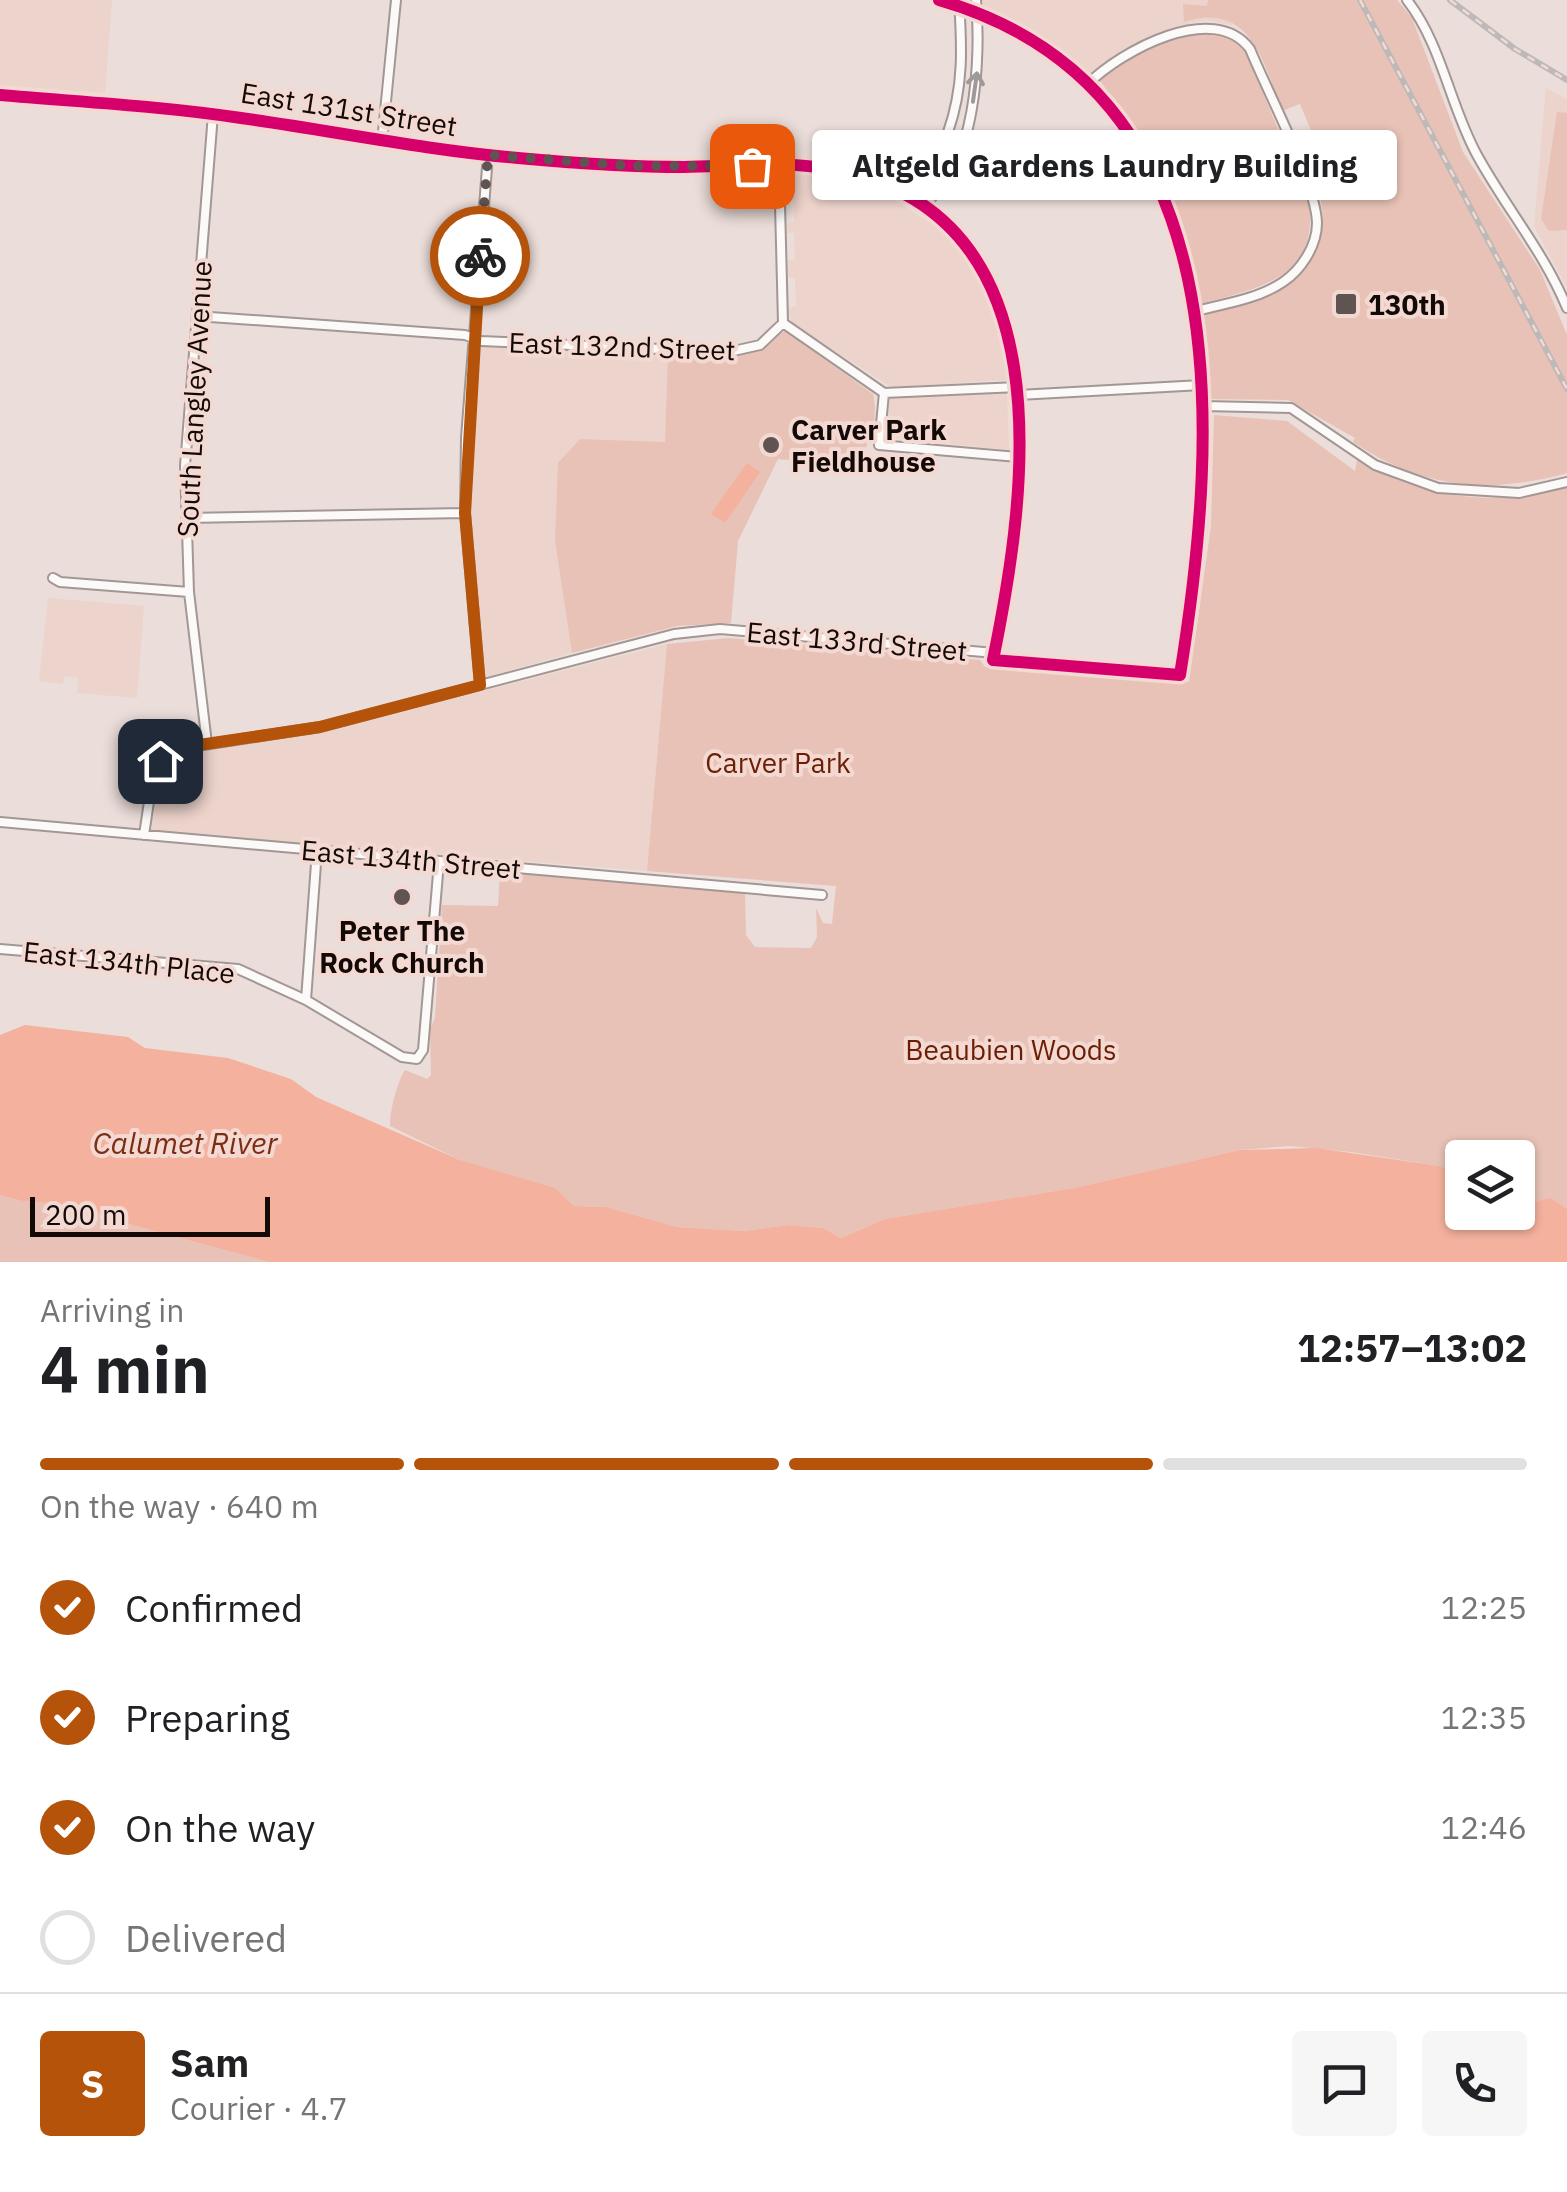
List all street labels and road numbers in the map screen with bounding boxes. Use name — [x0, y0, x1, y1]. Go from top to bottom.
street label: East 131st Street — [238, 74, 460, 144]
street label: South Langley Avenue — [168, 260, 220, 538]
street label: East 132nd Street — [508, 324, 736, 368]
street label: East 133rd Street — [745, 613, 969, 669]
street label: East 134th Street — [299, 831, 523, 887]
street label: East 134th Place — [21, 932, 237, 992]

